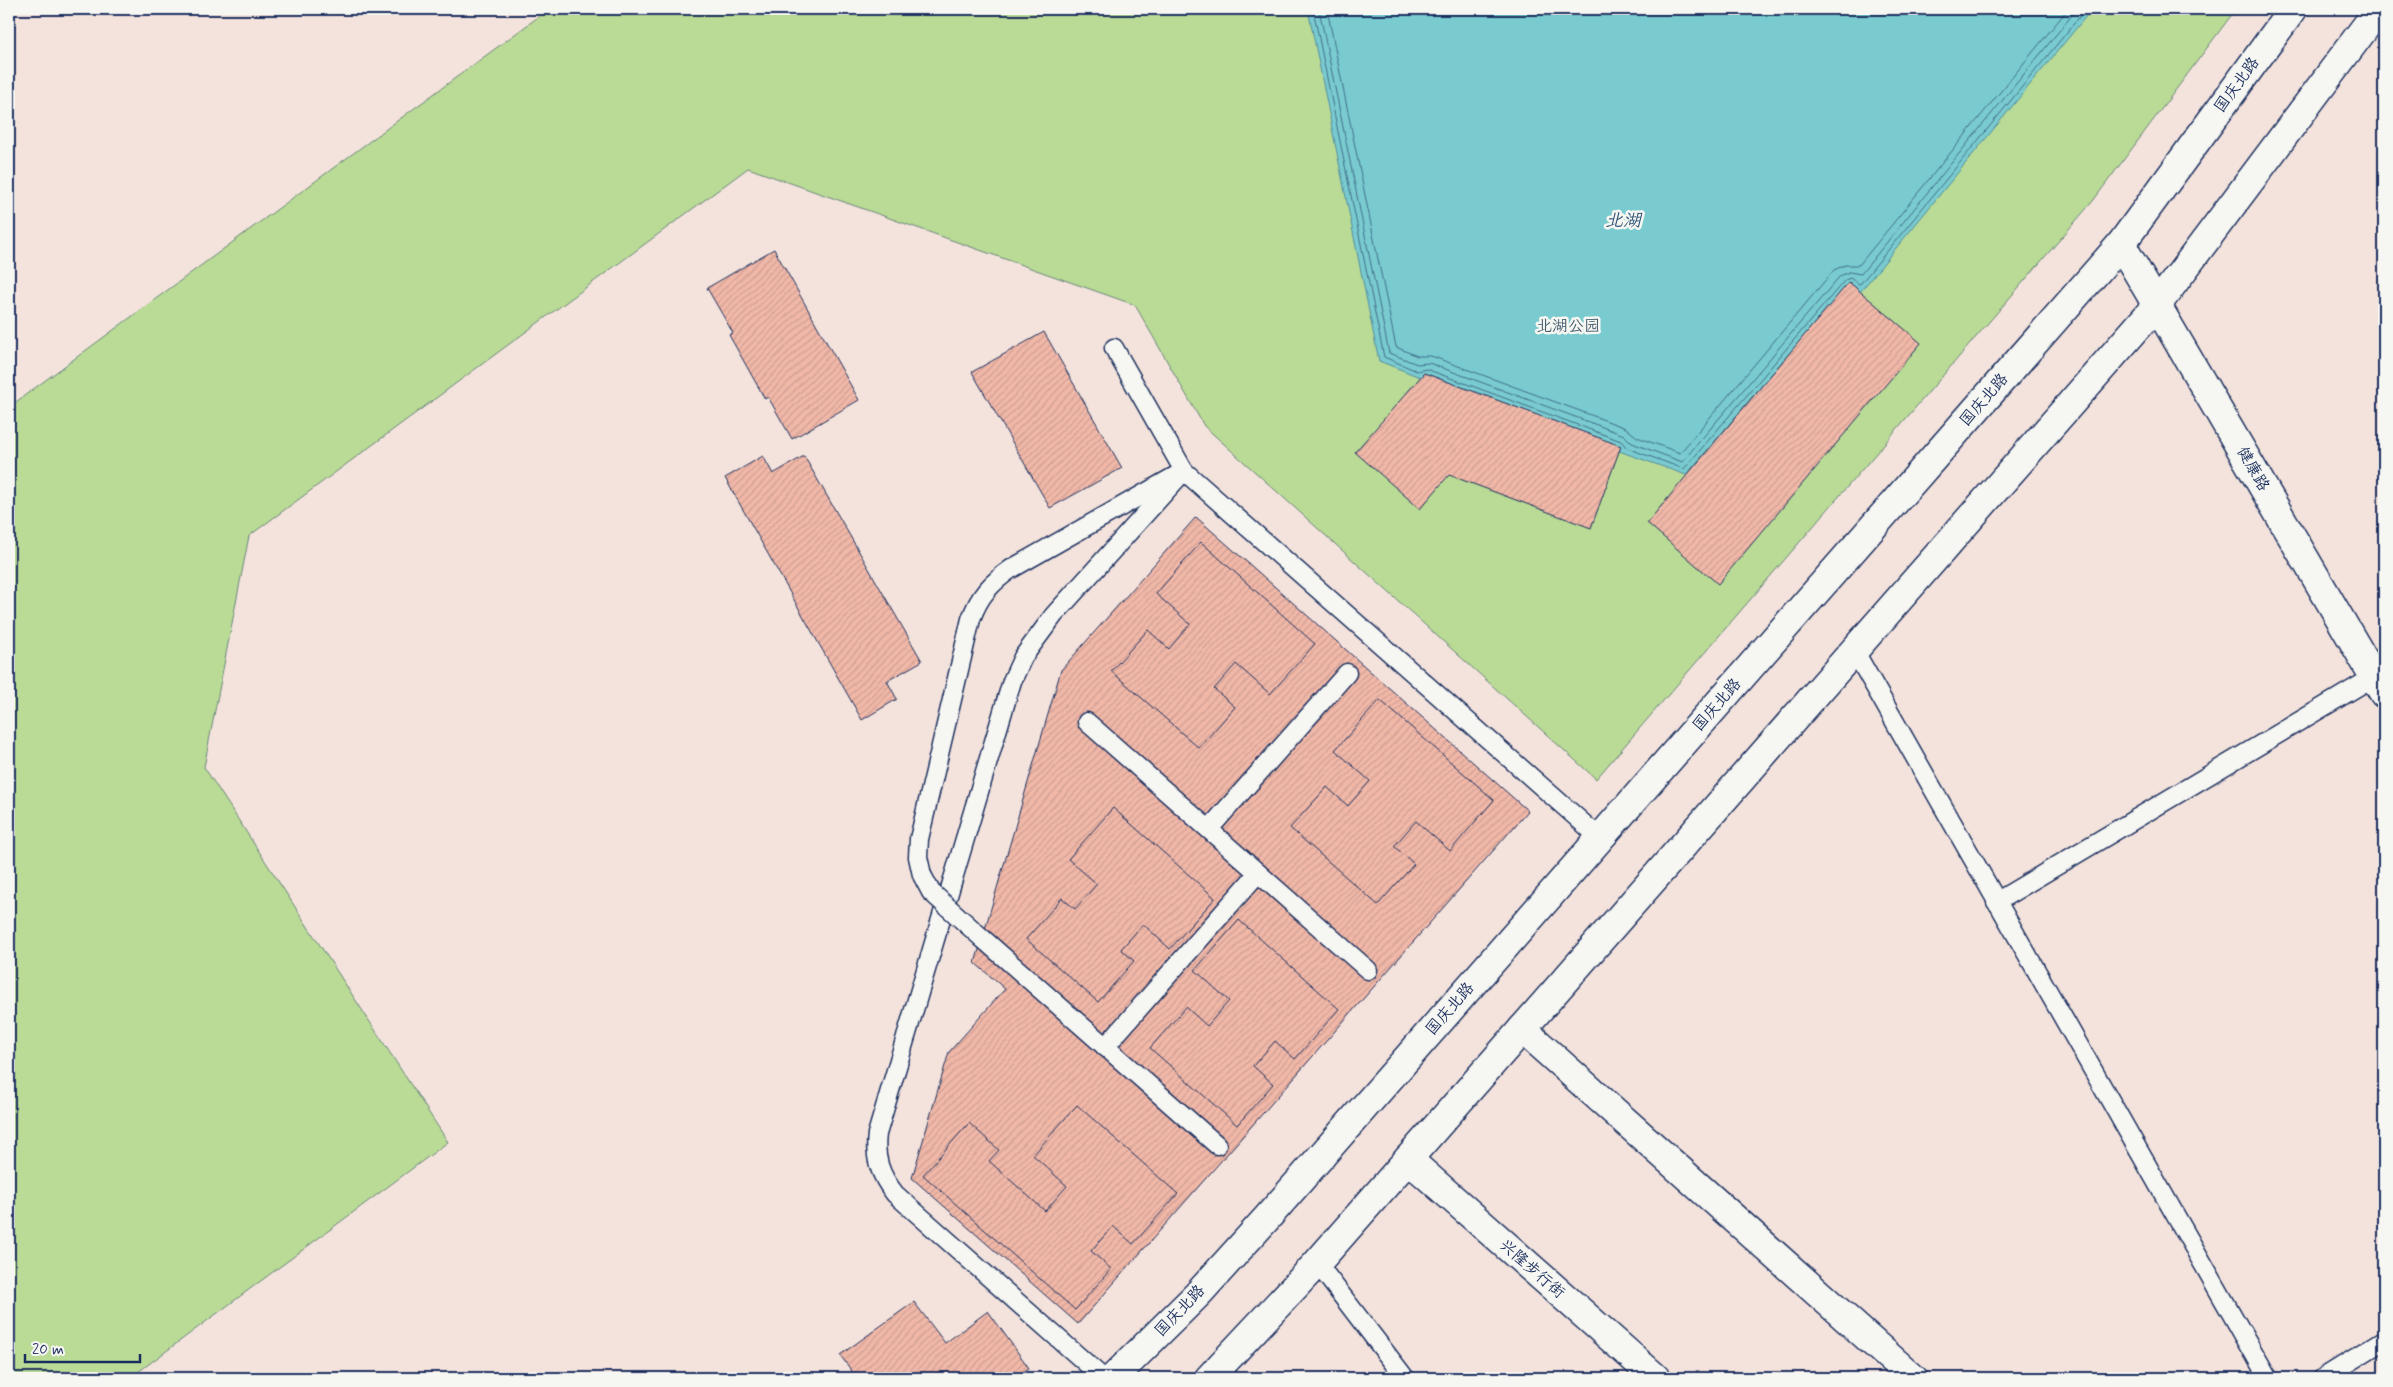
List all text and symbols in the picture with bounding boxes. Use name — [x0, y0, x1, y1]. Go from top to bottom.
street label: 国庆北路 — [2210, 53, 2264, 117]
water label: 北湖 — [1605, 209, 1643, 233]
park label: 北湖公园 — [1536, 316, 1600, 337]
street label: 国庆北路 — [1955, 369, 2013, 431]
street label: 健康路 — [2232, 443, 2274, 495]
street label: 国庆北路 — [1688, 674, 1746, 736]
street label: 国庆北路 — [1421, 978, 1479, 1040]
street label: 兴隆步行街 — [1495, 1235, 1569, 1303]
street label: 国庆北路 — [1150, 1281, 1210, 1341]
scale bar — [25, 1332, 140, 1364]
text: 20 m — [32, 1340, 64, 1360]

